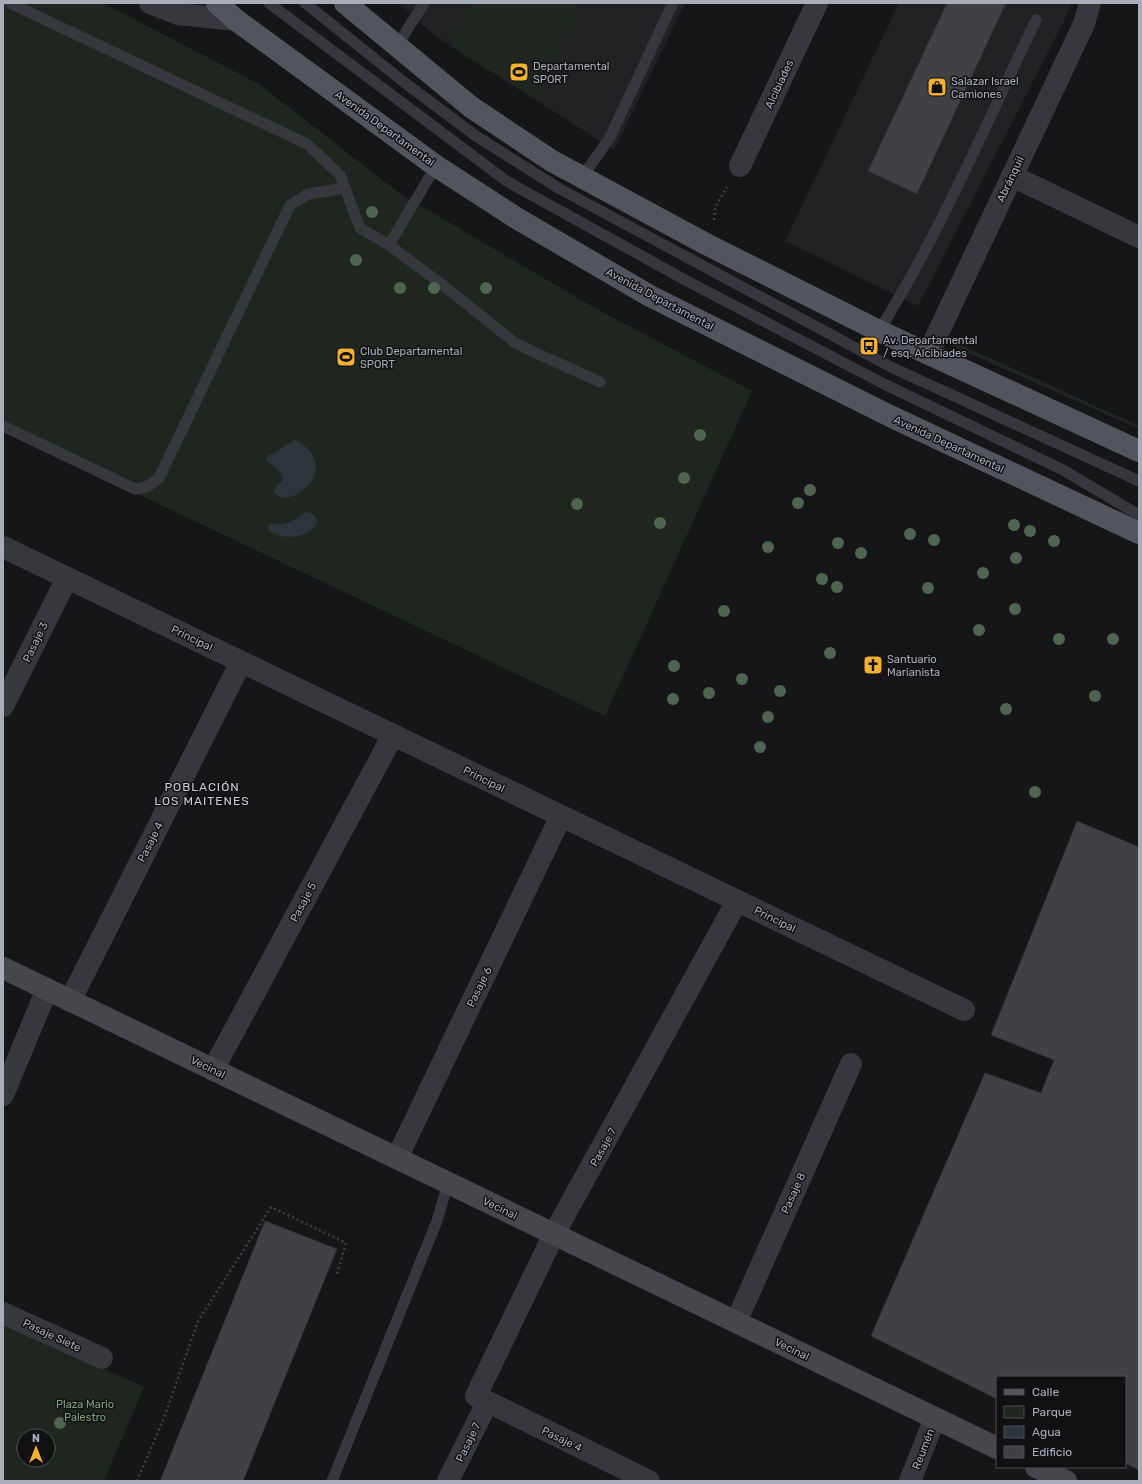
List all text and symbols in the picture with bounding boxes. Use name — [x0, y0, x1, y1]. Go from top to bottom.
street label: Alcibiades — [762, 57, 797, 111]
place label: Departamental SPORT — [533, 60, 610, 86]
sports icon: Departamental SPORT — [508, 61, 530, 83]
place label: Salazar Israel Camiones — [951, 75, 1019, 101]
shop icon: Salazar Israel Camiones — [926, 76, 948, 98]
street label: Avenida Departamental — [332, 88, 437, 169]
street label: Abránquil — [994, 154, 1027, 204]
street label: Avenida Departamental — [604, 265, 716, 333]
place label: Av. Departamental / esq. Alcibiades — [883, 334, 978, 360]
bus stop icon: Av. Departamental / esq. Alcibiades — [858, 335, 880, 357]
place label: Club Departamental SPORT — [360, 345, 462, 371]
sports icon: Club Departamental SPORT — [335, 346, 357, 368]
street label: Avenida Departamental — [892, 413, 1006, 476]
street label: Pasaje 3 — [20, 620, 51, 664]
street label: Principal — [169, 623, 215, 654]
place label: Santuario Marianista — [887, 653, 940, 679]
church icon: Santuario Marianista — [862, 654, 884, 676]
street label: Principal — [461, 764, 507, 795]
district label: POBLACIÓN LOS MAITENES — [154, 780, 250, 808]
street label: Pasaje 4 — [135, 820, 166, 864]
street label: Pasaje 5 — [288, 880, 319, 924]
street label: Principal — [752, 904, 798, 935]
street label: Pasaje 6 — [464, 965, 495, 1009]
street label: Vecinal — [188, 1054, 227, 1081]
street label: Pasaje 7 — [588, 1125, 619, 1169]
street label: Pasaje 8 — [779, 1171, 808, 1216]
street label: Vecinal — [480, 1195, 519, 1222]
street label: Pasaje Siete — [21, 1316, 83, 1355]
street label: Vecinal — [772, 1336, 811, 1363]
legend — [996, 1376, 1126, 1468]
text: Calle — [1032, 1385, 1059, 1399]
park label: Plaza Mario Palestro — [56, 1398, 114, 1424]
text: Parque — [1032, 1405, 1072, 1419]
street label: Pasaje 7 — [453, 1420, 484, 1464]
street label: Pasaje 4 — [539, 1424, 584, 1455]
text: Agua — [1032, 1425, 1061, 1439]
street label: Reumén — [910, 1427, 937, 1471]
north arrow — [16, 1428, 56, 1468]
text: N — [32, 1432, 40, 1445]
text: Edificio — [1032, 1445, 1072, 1459]

